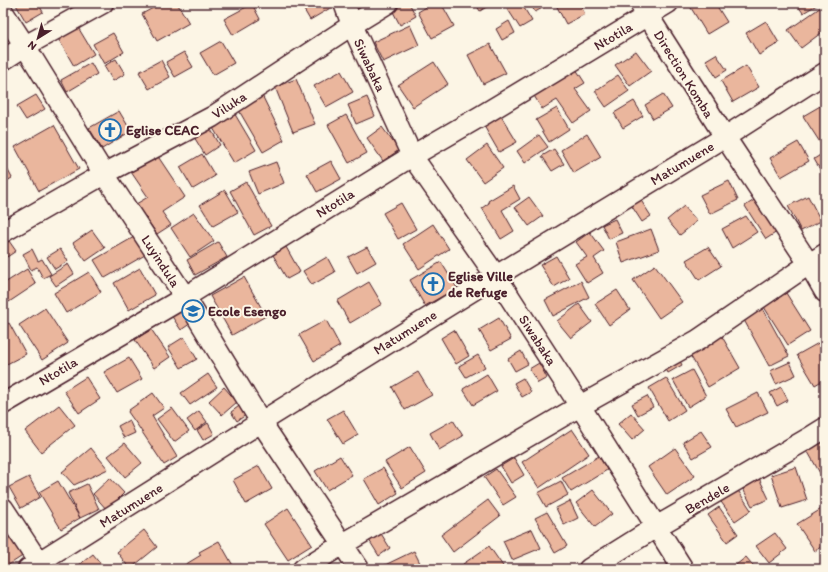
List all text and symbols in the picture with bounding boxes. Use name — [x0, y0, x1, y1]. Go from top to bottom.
north arrow — [18, 18, 58, 58]
street label: Ntotila — [591, 18, 636, 55]
street label: Direction Komba — [650, 27, 718, 122]
street label: Siwabaka — [350, 36, 390, 95]
text: N — [25, 38, 39, 53]
street label: Viluka — [209, 88, 250, 123]
church icon: Eglise CEAC — [97, 117, 123, 143]
place label: Eglise CEAC — [126, 122, 199, 139]
street label: Matumuene — [647, 138, 718, 189]
street label: Ntotila — [313, 185, 358, 222]
street label: Luyindula — [137, 232, 184, 291]
place label: Eglise Ville de Refuge — [448, 268, 513, 301]
church icon: Eglise Ville de Refuge — [420, 271, 446, 297]
school or university icon: Ecole Esengo — [180, 298, 206, 324]
place label: Ecole Esengo — [208, 303, 286, 320]
street label: Matumuene — [370, 306, 440, 359]
street label: Siwabaka — [515, 312, 561, 369]
street label: Ntotila — [36, 353, 81, 390]
street label: Matumuene — [96, 479, 166, 532]
street label: Bendele — [682, 479, 733, 518]

